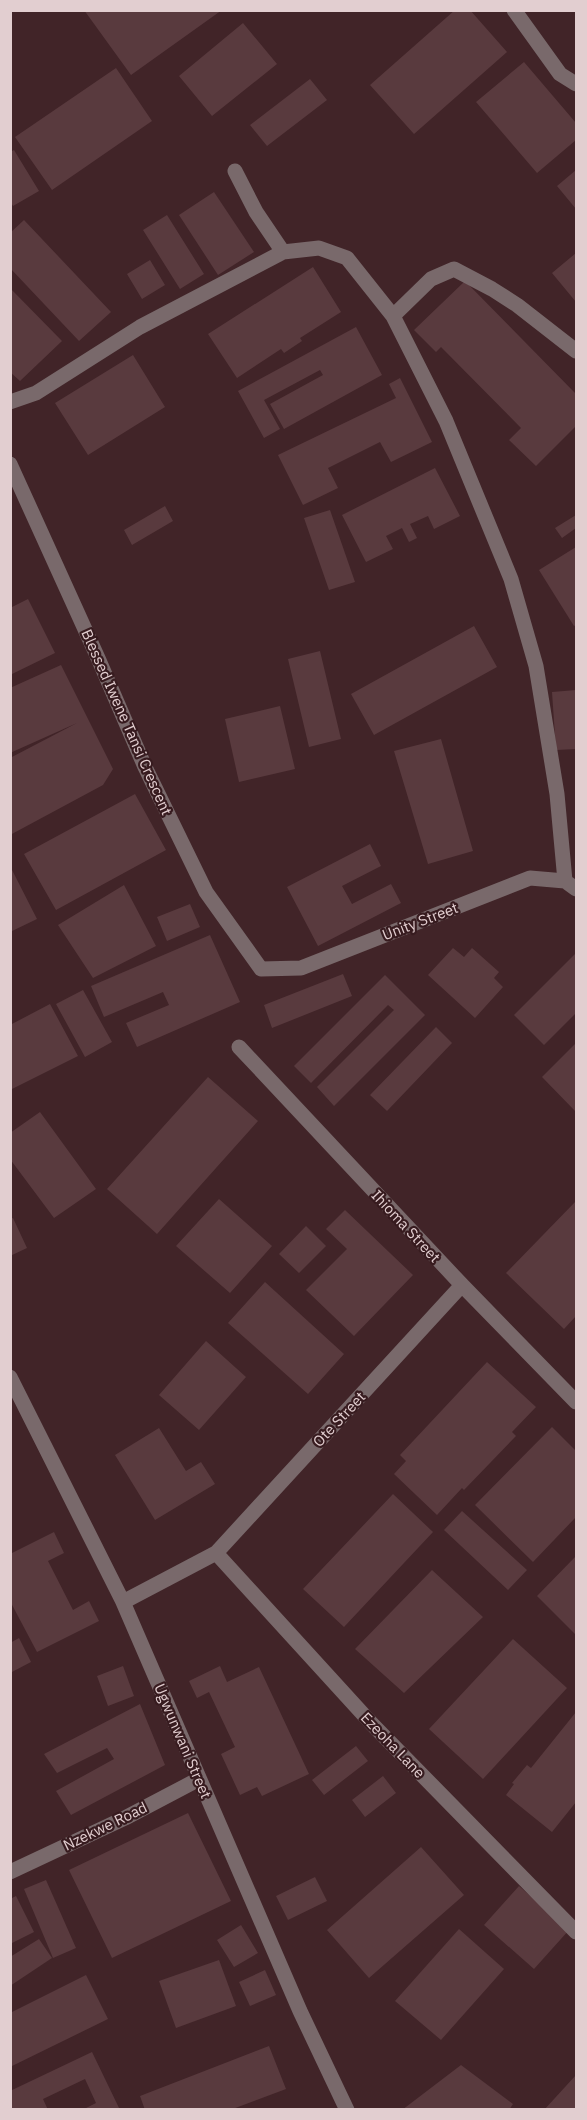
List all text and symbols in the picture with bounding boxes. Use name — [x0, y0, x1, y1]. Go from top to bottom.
street label: Blessed Iwene Tansi Crescent — [77, 626, 177, 818]
street label: Unity Street — [379, 898, 461, 944]
street label: Ihioma Street — [368, 1186, 444, 1266]
street label: Ote Street — [309, 1387, 369, 1451]
street label: Ugwunwani Street — [150, 1681, 216, 1801]
street label: Ezeoha Lane — [357, 1708, 429, 1782]
street label: Nzekwe Road — [60, 1797, 150, 1855]

